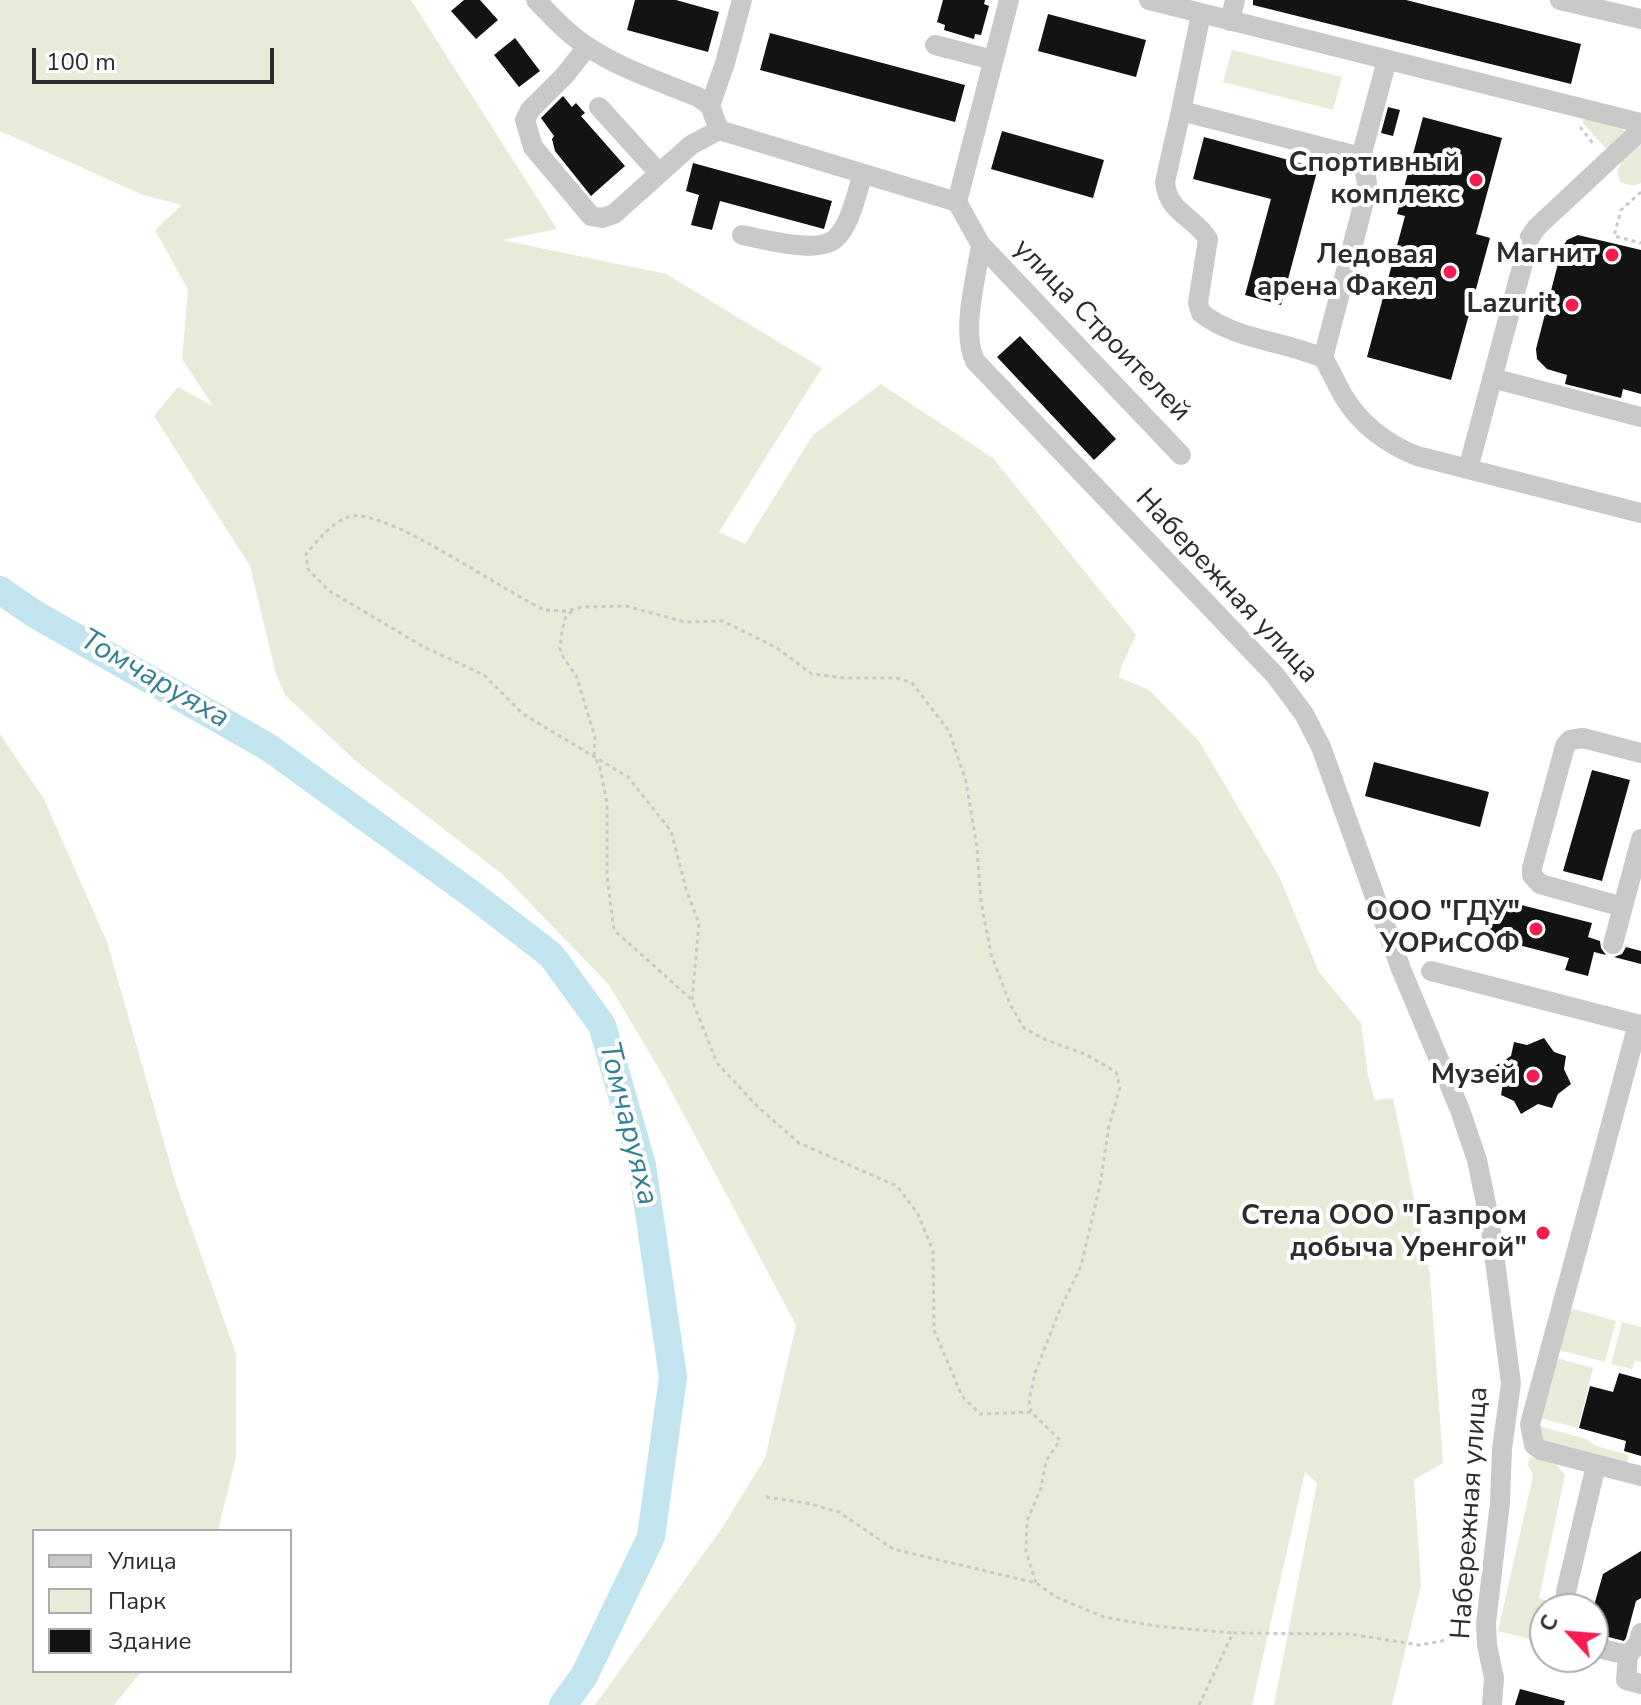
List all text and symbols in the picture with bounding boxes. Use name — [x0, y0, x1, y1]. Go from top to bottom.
scale bar — [36, 32, 278, 82]
text: 100 m — [46, 46, 116, 78]
place label: Спортивный комплекс — [1289, 147, 1460, 213]
marker: Спортивный комплекс — [1467, 171, 1485, 189]
street label: улица Строителей — [1005, 233, 1197, 429]
place label: Магнит — [1496, 238, 1596, 272]
place label: Ледовая арена Факел — [1257, 239, 1434, 305]
marker: Магнит — [1603, 246, 1621, 264]
marker: Ледовая арена Факел — [1441, 263, 1459, 281]
place label: Lazurit — [1467, 288, 1556, 322]
marker: Lazurit — [1563, 296, 1581, 314]
street label: Набережная улица — [1127, 483, 1325, 691]
water label: Томчаруяха — [73, 623, 235, 737]
place label: ООО "ГДУ" УОРиСОФ — [1366, 896, 1520, 962]
marker: ООО "ГДУ" УОРиСОФ — [1527, 920, 1545, 938]
water label: Томчаруяха — [589, 1039, 665, 1209]
place label: Музей — [1431, 1059, 1517, 1093]
marker: Музей — [1524, 1067, 1542, 1085]
place label: Стела ООО "Газпром добыча Уренгой" — [1241, 1200, 1527, 1266]
marker: Стела ООО "Газпром добыча Уренгой" — [1534, 1224, 1552, 1242]
street label: Набережная улица — [1445, 1386, 1497, 1640]
legend — [32, 1529, 292, 1673]
text: Улица — [108, 1545, 177, 1577]
text: Парк — [108, 1585, 166, 1617]
north arrow — [1529, 1593, 1609, 1673]
text: С — [1532, 1610, 1566, 1637]
text: Здание — [108, 1625, 192, 1657]

